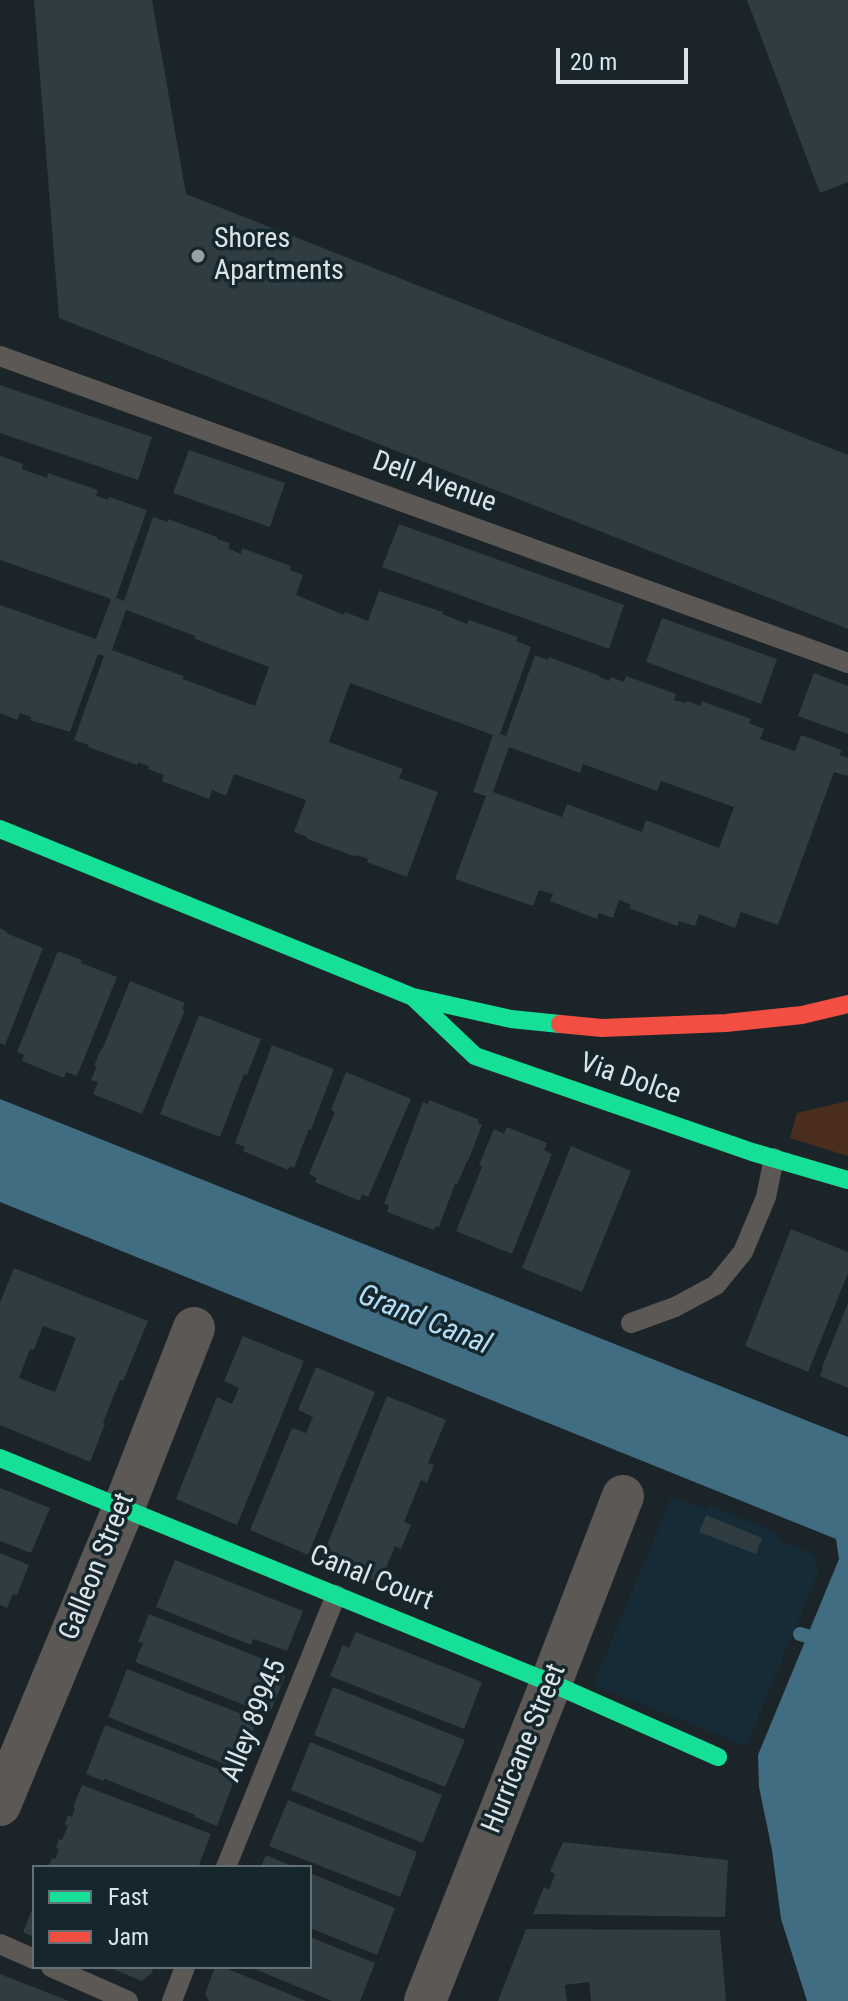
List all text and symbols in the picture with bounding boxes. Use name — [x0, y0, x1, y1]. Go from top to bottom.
scale bar — [560, 32, 692, 82]
text: 20 m — [570, 48, 617, 76]
place label: Shores Apartments — [214, 223, 344, 289]
marker: Shores Apartments — [189, 247, 207, 265]
street label: Dell Avenue — [368, 445, 500, 521]
street label: Via Dolce — [575, 1047, 685, 1113]
water label: Grand Canal — [352, 1278, 496, 1364]
street label: Galleon Street — [53, 1489, 143, 1645]
street label: Canal Court — [304, 1539, 438, 1619]
street label: Alley 89945 — [215, 1655, 295, 1787]
street label: Hurricane Street — [476, 1660, 574, 1838]
legend — [32, 1865, 312, 1969]
text: Fast — [108, 1883, 149, 1911]
text: Jam — [108, 1923, 149, 1951]

